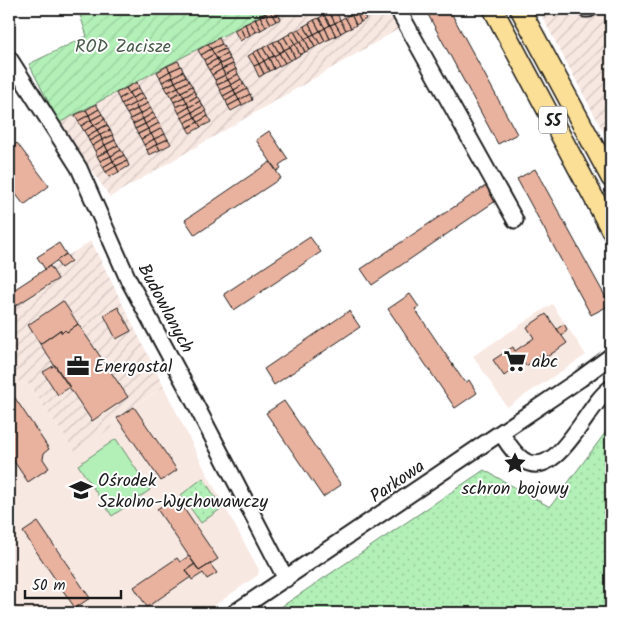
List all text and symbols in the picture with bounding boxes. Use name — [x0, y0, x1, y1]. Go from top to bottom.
park label: ROD Zacisze — [75, 33, 171, 62]
road number: 55 — [539, 106, 567, 134]
street label: Budowlanych — [129, 259, 200, 359]
supermarket icon: abc — [502, 348, 528, 374]
place label: abc — [532, 348, 558, 377]
office icon: Energostal — [65, 353, 91, 379]
place label: Energostal — [94, 353, 173, 382]
place icon: schron bojowy — [502, 450, 528, 476]
street label: Parkowa — [364, 453, 431, 511]
place label: Ośrodek Szkolno-Wychowawczy — [98, 467, 268, 517]
place label: schron bojowy — [461, 475, 569, 504]
school or university icon: Ośrodek Szkolno-Wychowawczy — [68, 477, 94, 503]
scale bar — [25, 567, 121, 599]
text: 50 m — [32, 574, 66, 598]

